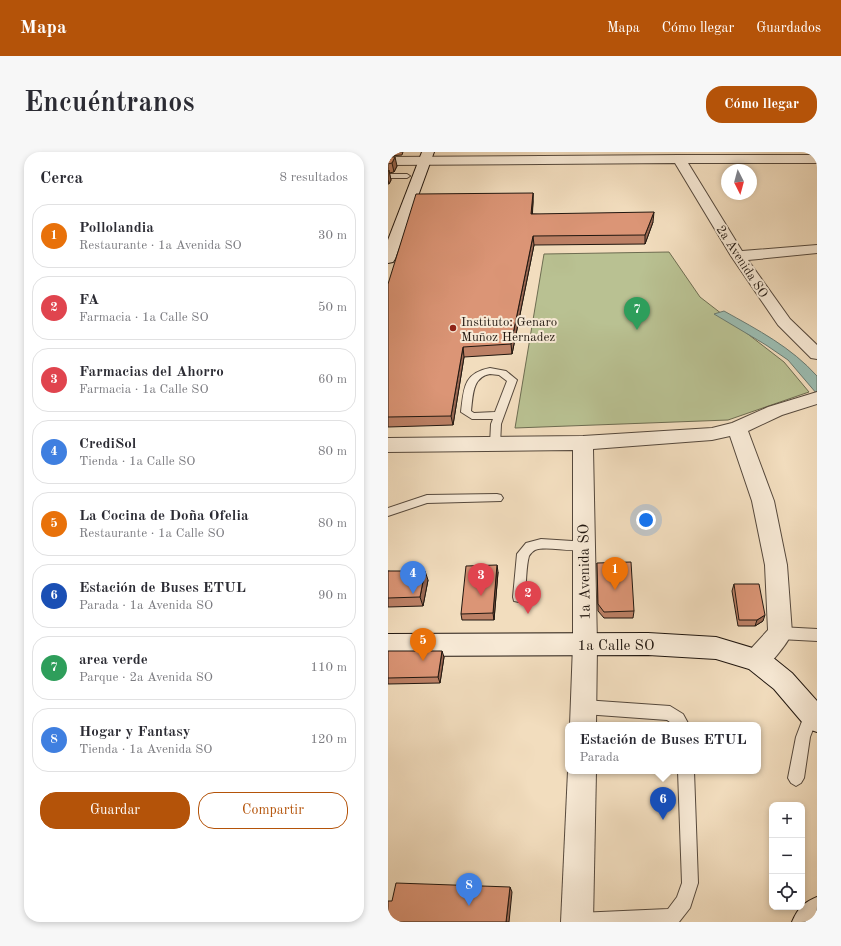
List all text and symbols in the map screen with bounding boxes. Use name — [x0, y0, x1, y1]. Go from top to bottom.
text: Mapa — [20, 19, 67, 38]
text: Mapa — [607, 21, 640, 35]
text: Cómo llegar — [662, 21, 734, 35]
text: Guardados — [756, 21, 821, 35]
button: Cómo llegar — [706, 86, 817, 123]
text: Encuéntranos — [24, 90, 194, 118]
north arrow — [721, 164, 757, 200]
text: Cerca — [40, 170, 83, 187]
text: 8 resultados — [280, 171, 348, 184]
text: Pollolandia — [79, 221, 154, 236]
street label: 2a Avenida SO — [714, 223, 770, 300]
text: 1 — [50, 229, 58, 242]
text: 30 m — [318, 229, 347, 242]
text: Restaurante · 1a Avenida SO — [79, 239, 242, 252]
text: FA — [79, 293, 99, 308]
pin: 7 — [624, 297, 650, 330]
text: 2 — [50, 301, 58, 314]
text: 50 m — [318, 301, 347, 314]
text: Farmacia · 1a Calle SO — [79, 311, 209, 324]
place label: Instituto: Genaro Muñoz Hernadez — [461, 316, 557, 344]
marker: Instituto: Genaro Muñoz Hernadez — [448, 323, 458, 333]
text: Farmacias del Ahorro — [79, 365, 224, 380]
text: 3 — [50, 373, 58, 386]
text: 60 m — [318, 373, 347, 386]
text: Farmacia · 1a Calle SO — [79, 383, 209, 396]
text: CrediSol — [79, 437, 136, 452]
text: 4 — [50, 445, 58, 458]
text: 80 m — [318, 445, 347, 458]
text: Tienda · 1a Calle SO — [79, 455, 195, 468]
text: La Cocina de Doña Ofelia — [79, 509, 249, 524]
your location — [636, 510, 656, 530]
text: 5 — [50, 517, 58, 530]
text: 80 m — [318, 517, 347, 530]
street label: 1a Avenida SO — [577, 524, 594, 620]
text: Restaurante · 1a Calle SO — [79, 527, 225, 540]
pin: 1 — [602, 557, 628, 590]
pin: 4 — [400, 561, 426, 594]
pin: 3 — [468, 563, 494, 596]
text: Estación de Buses ETUL — [79, 581, 246, 596]
pin: 2 — [515, 581, 541, 614]
text: 6 — [50, 589, 58, 602]
text: 90 m — [318, 589, 347, 602]
text: Parada · 1a Avenida SO — [79, 599, 213, 612]
pin: 5 — [410, 628, 436, 661]
street label: 1a Calle SO — [578, 639, 654, 654]
text: area verde — [79, 653, 148, 668]
text: 7 — [50, 661, 58, 674]
text: 110 m — [310, 661, 347, 674]
text: Parque · 2a Avenida SO — [79, 671, 213, 684]
popup — [565, 722, 761, 774]
text: Hogar y Fantasy — [79, 725, 191, 740]
text: 8 — [50, 733, 58, 746]
text: 120 m — [310, 733, 347, 746]
text: Estación de Buses ETUL — [580, 733, 746, 748]
text: Tienda · 1a Avenida SO — [79, 743, 212, 756]
text: Parada — [580, 751, 619, 764]
pin: 6 — [650, 787, 676, 820]
button: Guardar — [40, 792, 190, 829]
button: Compartir — [198, 792, 348, 829]
map controls — [769, 802, 805, 910]
button: + — [769, 802, 805, 838]
button: − — [769, 838, 805, 874]
pin: 8 — [456, 873, 482, 906]
button: locate — [769, 874, 805, 910]

